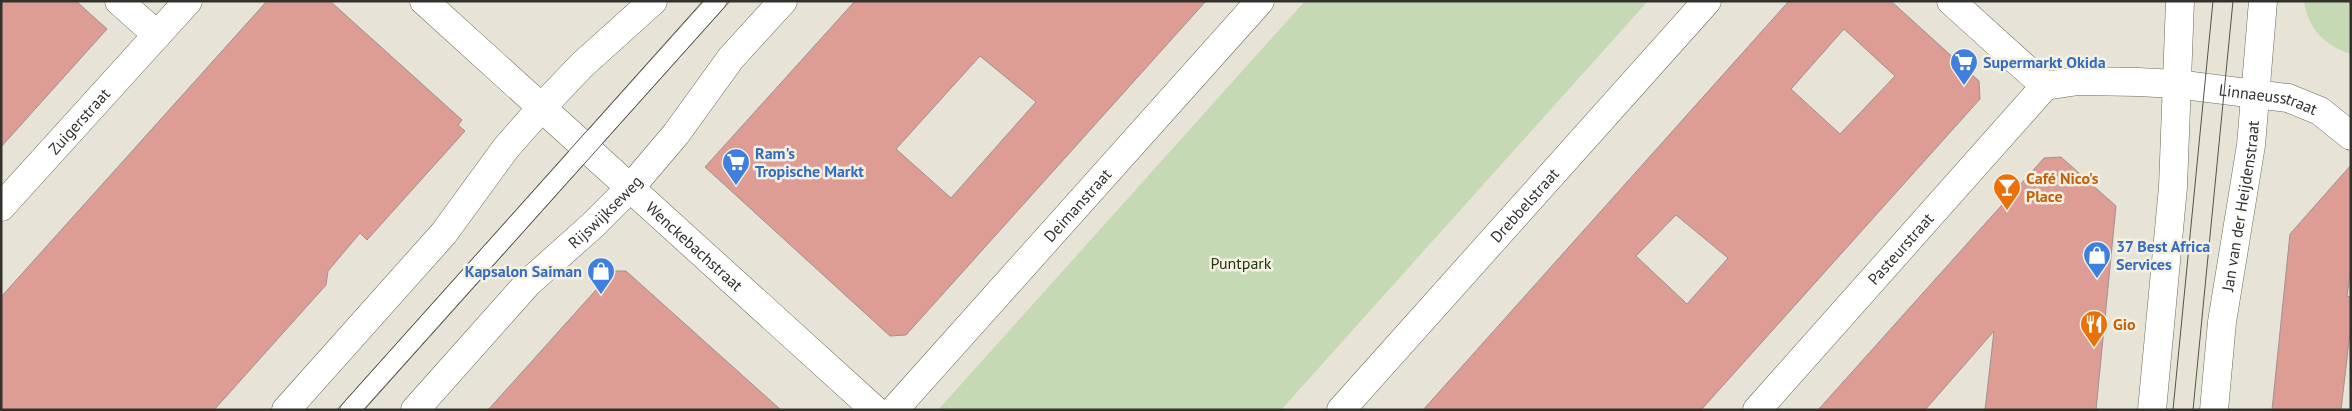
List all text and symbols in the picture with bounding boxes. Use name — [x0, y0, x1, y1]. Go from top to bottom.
supermarket icon: Supermarkt Okida — [1949, 47, 1979, 86]
place label: Supermarkt Okida — [1983, 52, 2106, 72]
street label: Linnaeusstraat — [2218, 79, 2321, 119]
street label: Zuigerstraat — [44, 83, 114, 158]
street label: Jan van der Heijdenstraat — [2217, 119, 2263, 294]
place label: Ram's Tropische Markt — [755, 143, 864, 181]
supermarket icon: Ram's Tropische Markt — [721, 147, 751, 186]
street label: Drebbelstraat — [1486, 163, 1563, 246]
street label: Deimanstraat — [1039, 164, 1116, 246]
place label: Café Nico's Place — [2026, 168, 2099, 206]
street label: Rijswijkseweg — [564, 171, 646, 252]
bar icon: Café Nico's Place — [1992, 172, 2022, 211]
street label: Wenckebachstraat — [642, 197, 747, 296]
street label: Pasteurstraat — [1863, 208, 1938, 289]
place label: 37 Best Africa Services — [2116, 236, 2210, 274]
shop icon: 37 Best Africa Services — [2082, 240, 2112, 279]
park label: Puntpark — [1211, 253, 1272, 273]
shop icon: Kapsalon Saiman — [586, 256, 616, 295]
place label: Kapsalon Saiman — [465, 261, 582, 281]
restaurant icon: Gio — [2079, 309, 2109, 348]
place label: Gio — [2113, 314, 2136, 334]

